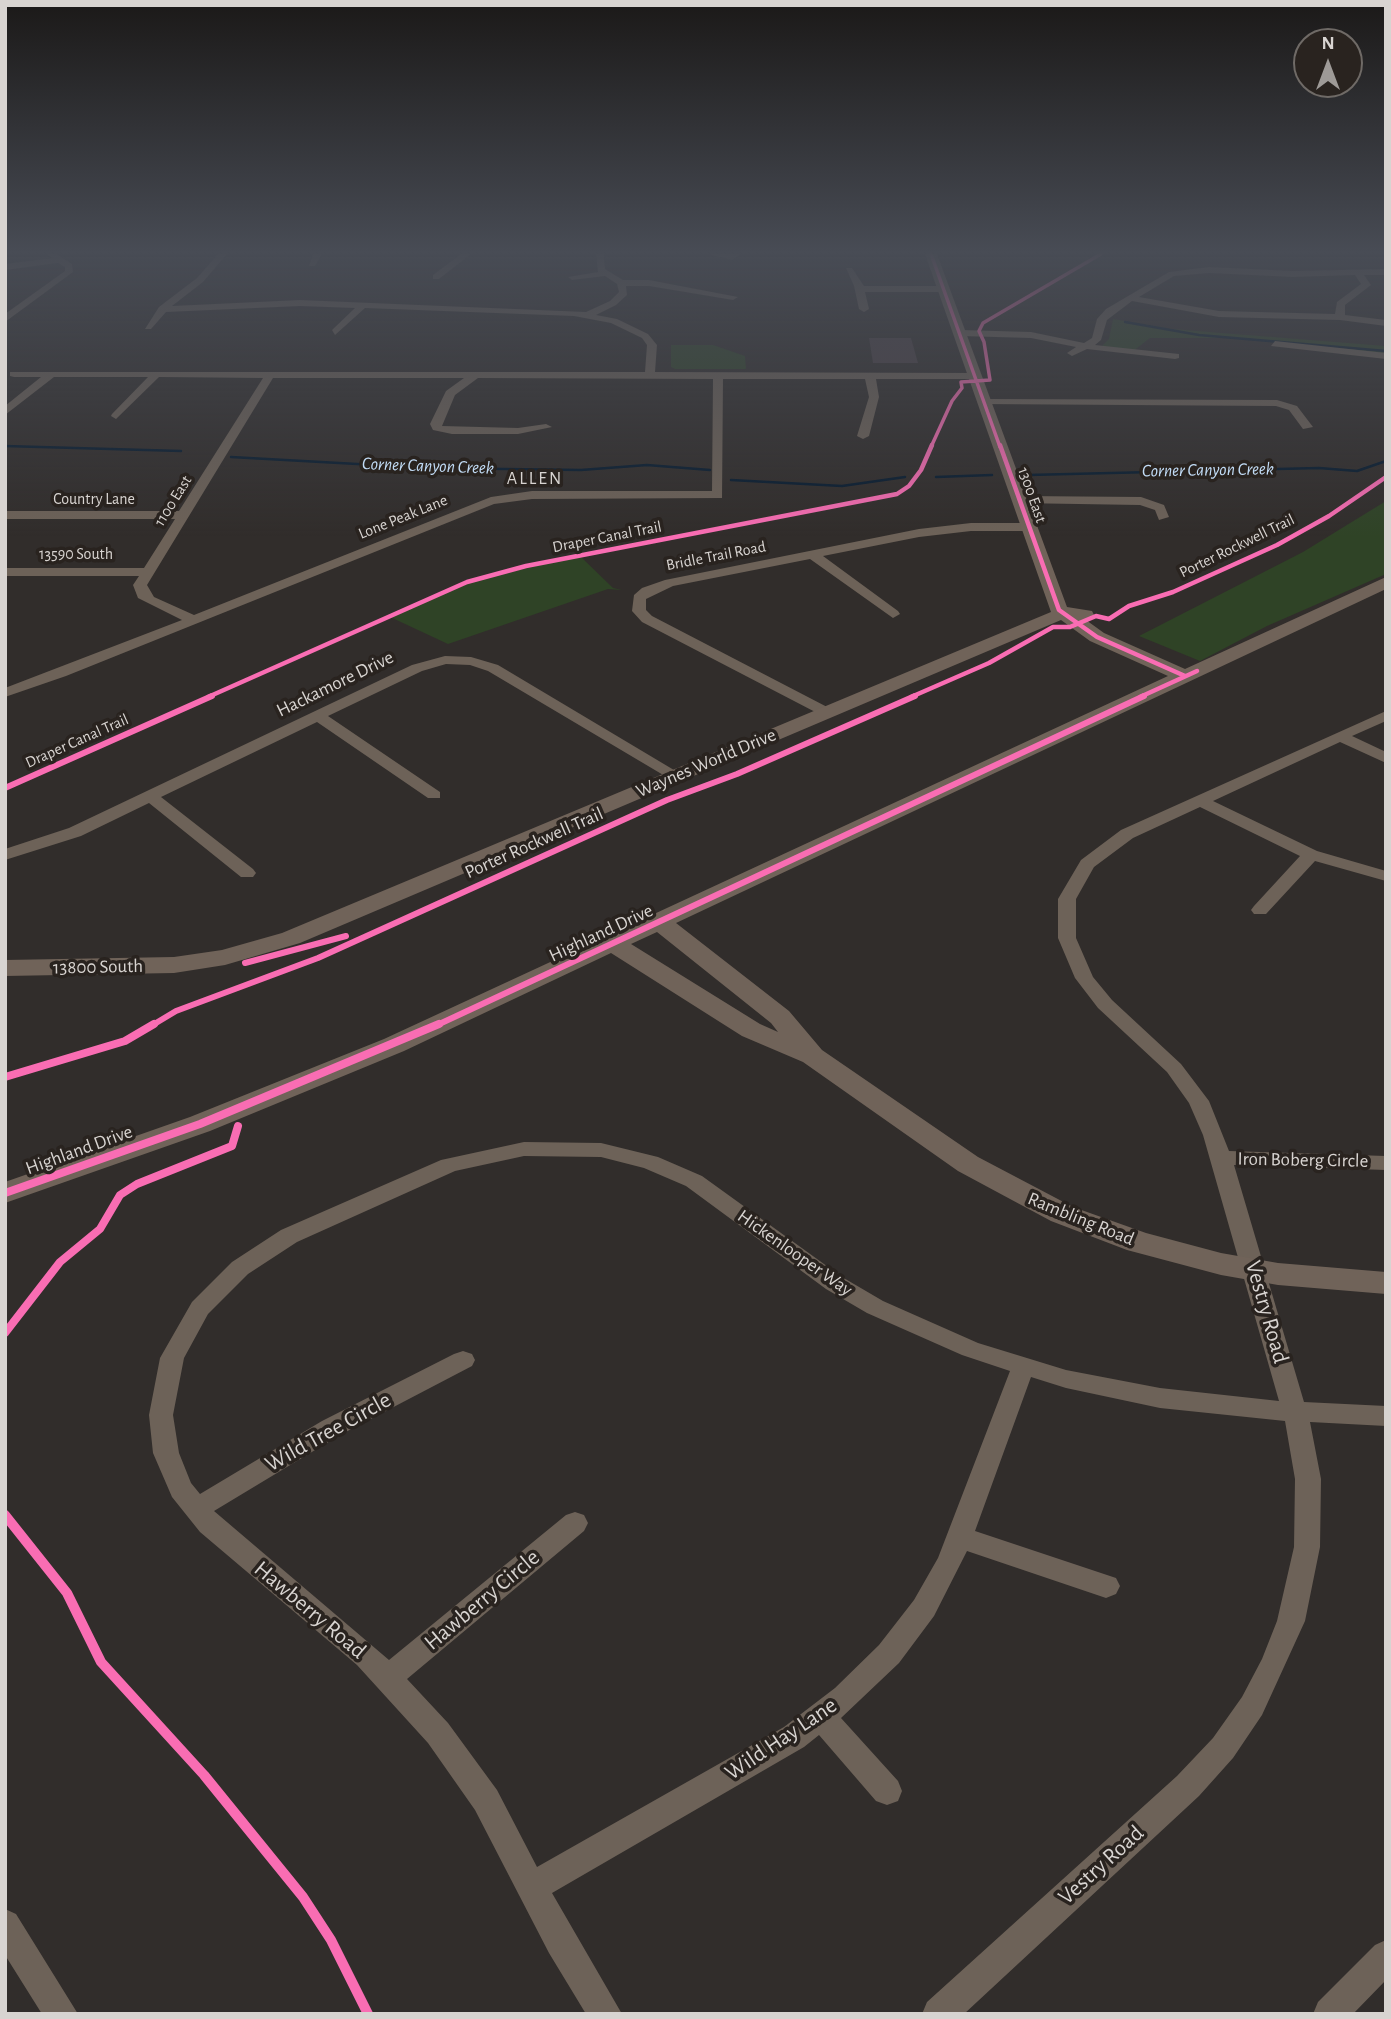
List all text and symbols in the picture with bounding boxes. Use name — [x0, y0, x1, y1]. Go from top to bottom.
north arrow — [1293, 28, 1363, 98]
text: N — [1321, 34, 1335, 53]
water label: Corner Canyon Creek — [362, 453, 494, 479]
water label: Corner Canyon Creek — [1142, 458, 1274, 482]
street label: 1300 East — [1014, 465, 1050, 525]
district label: ALLEN — [507, 468, 563, 490]
street label: 1100 East — [150, 472, 196, 530]
street label: Country Lane — [53, 489, 135, 509]
street label: Lone Peak Lane — [356, 490, 450, 544]
street label: Porter Rockwell Trail — [1176, 510, 1298, 582]
street label: Draper Canal Trail — [551, 517, 663, 557]
street label: Bridle Trail Road — [664, 537, 768, 575]
street label: 13590 South — [39, 544, 113, 564]
street label: Hackamore Drive — [273, 646, 397, 722]
street label: Draper Canal Trail — [22, 710, 132, 772]
street label: Waynes World Drive — [633, 723, 779, 803]
street label: Porter Rockwell Trail — [461, 802, 607, 884]
street label: Highland Drive — [545, 899, 657, 967]
street label: 13800 South — [53, 955, 143, 979]
street label: Highland Drive — [22, 1120, 136, 1180]
street label: Iron Boberg Circle — [1237, 1147, 1369, 1173]
street label: Rambling Road — [1024, 1187, 1138, 1251]
street label: Hickenlooper Way — [733, 1205, 857, 1301]
street label: Vestry Road — [1239, 1258, 1295, 1366]
street label: Wild Tree Circle — [260, 1386, 396, 1478]
street label: Hawberry Circle — [419, 1544, 545, 1656]
street label: Hawberry Road — [248, 1555, 372, 1665]
street label: Wild Hay Lane — [720, 1691, 842, 1787]
street label: Vestry Road — [1053, 1819, 1149, 1911]

